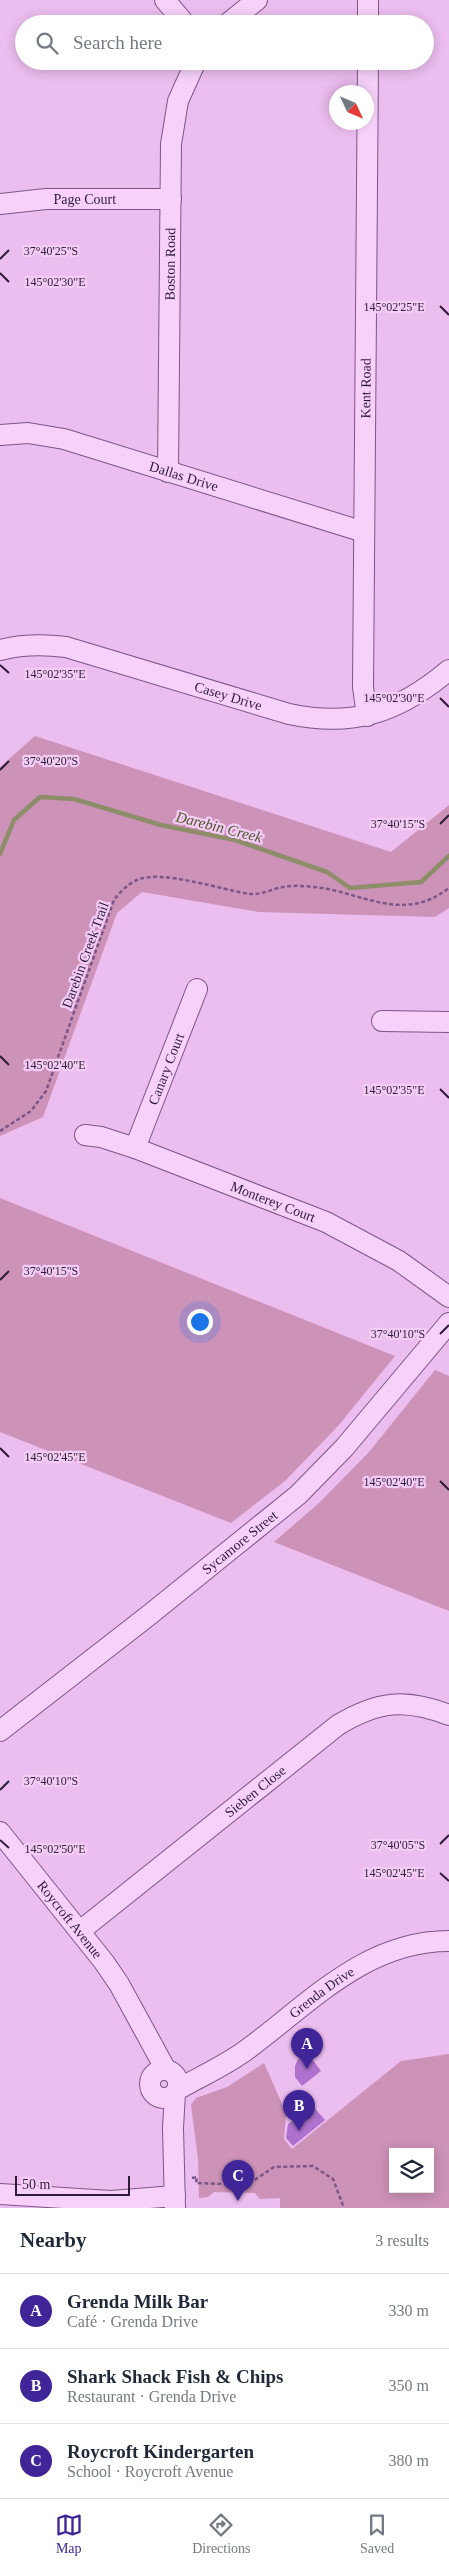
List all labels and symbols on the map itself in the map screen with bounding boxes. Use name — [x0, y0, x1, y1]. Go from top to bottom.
north arrow — [329, 85, 374, 130]
street label: Page Court — [53, 192, 116, 207]
street label: Boston Road — [163, 228, 178, 300]
text: 37°40'25"S — [24, 244, 78, 258]
text: 145°02'30"E — [24, 275, 86, 289]
text: 145°02'25"E — [363, 300, 425, 314]
street label: Kent Road — [358, 358, 374, 418]
street label: Dallas Drive — [147, 459, 220, 494]
text: 145°02'35"E — [24, 667, 86, 681]
street label: Casey Drive — [193, 679, 264, 713]
text: 145°02'30"E — [363, 691, 425, 705]
text: 37°40'20"S — [24, 754, 78, 768]
water label: Darebin Creek — [173, 808, 264, 846]
text: 37°40'15"S — [371, 817, 425, 831]
street label: Darebin Creek Trail — [59, 900, 112, 1010]
street label: Canary Court — [146, 1031, 187, 1107]
text: 145°02'40"E — [24, 1058, 86, 1072]
text: 145°02'35"E — [363, 1083, 425, 1097]
street label: Monterey Court — [228, 1179, 318, 1225]
text: 37°40'15"S — [24, 1264, 78, 1278]
your location — [187, 1309, 213, 1335]
text: 37°40'10"S — [371, 1327, 425, 1341]
text: 145°02'45"E — [24, 1450, 86, 1464]
text: 145°02'40"E — [363, 1475, 425, 1489]
street label: Sycamore Street — [199, 1508, 281, 1577]
street label: Sieben Close — [222, 1763, 289, 1820]
text: 37°40'10"S — [24, 1774, 78, 1788]
text: 37°40'05"S — [371, 1838, 425, 1852]
text: 145°02'50"E — [24, 1842, 86, 1856]
text: 145°02'45"E — [363, 1866, 425, 1880]
street label: Roycroft Avenue — [34, 1878, 105, 1962]
street label: Grenda Drive — [286, 1964, 357, 2021]
pin: A — [291, 2028, 323, 2069]
pin: B — [283, 2090, 315, 2131]
pin: C — [222, 2160, 254, 2201]
scale bar — [15, 2173, 130, 2196]

